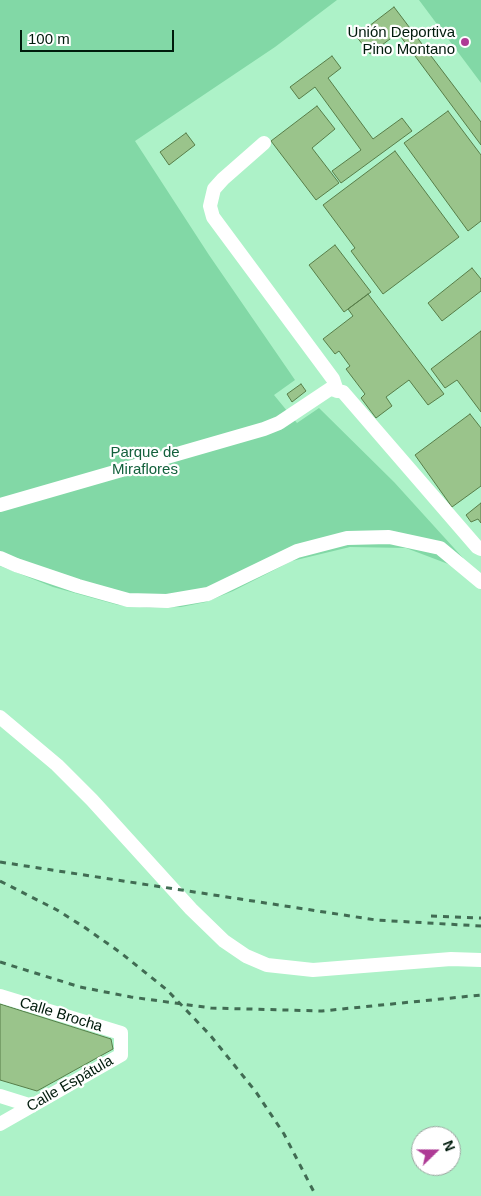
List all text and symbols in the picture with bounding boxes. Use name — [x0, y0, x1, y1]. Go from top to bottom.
scale bar — [22, 20, 176, 52]
place label: Unión Deportiva Pino Montano — [347, 24, 455, 59]
text: 100 m — [28, 30, 70, 47]
marker: Unión Deportiva Pino Montano — [459, 36, 471, 48]
park label: Parque de Miraflores — [110, 444, 180, 479]
street label: Calle Brocha — [17, 994, 105, 1036]
street label: Calle Espátula — [24, 1052, 116, 1116]
north arrow — [411, 1126, 461, 1176]
text: N — [440, 1138, 458, 1153]

